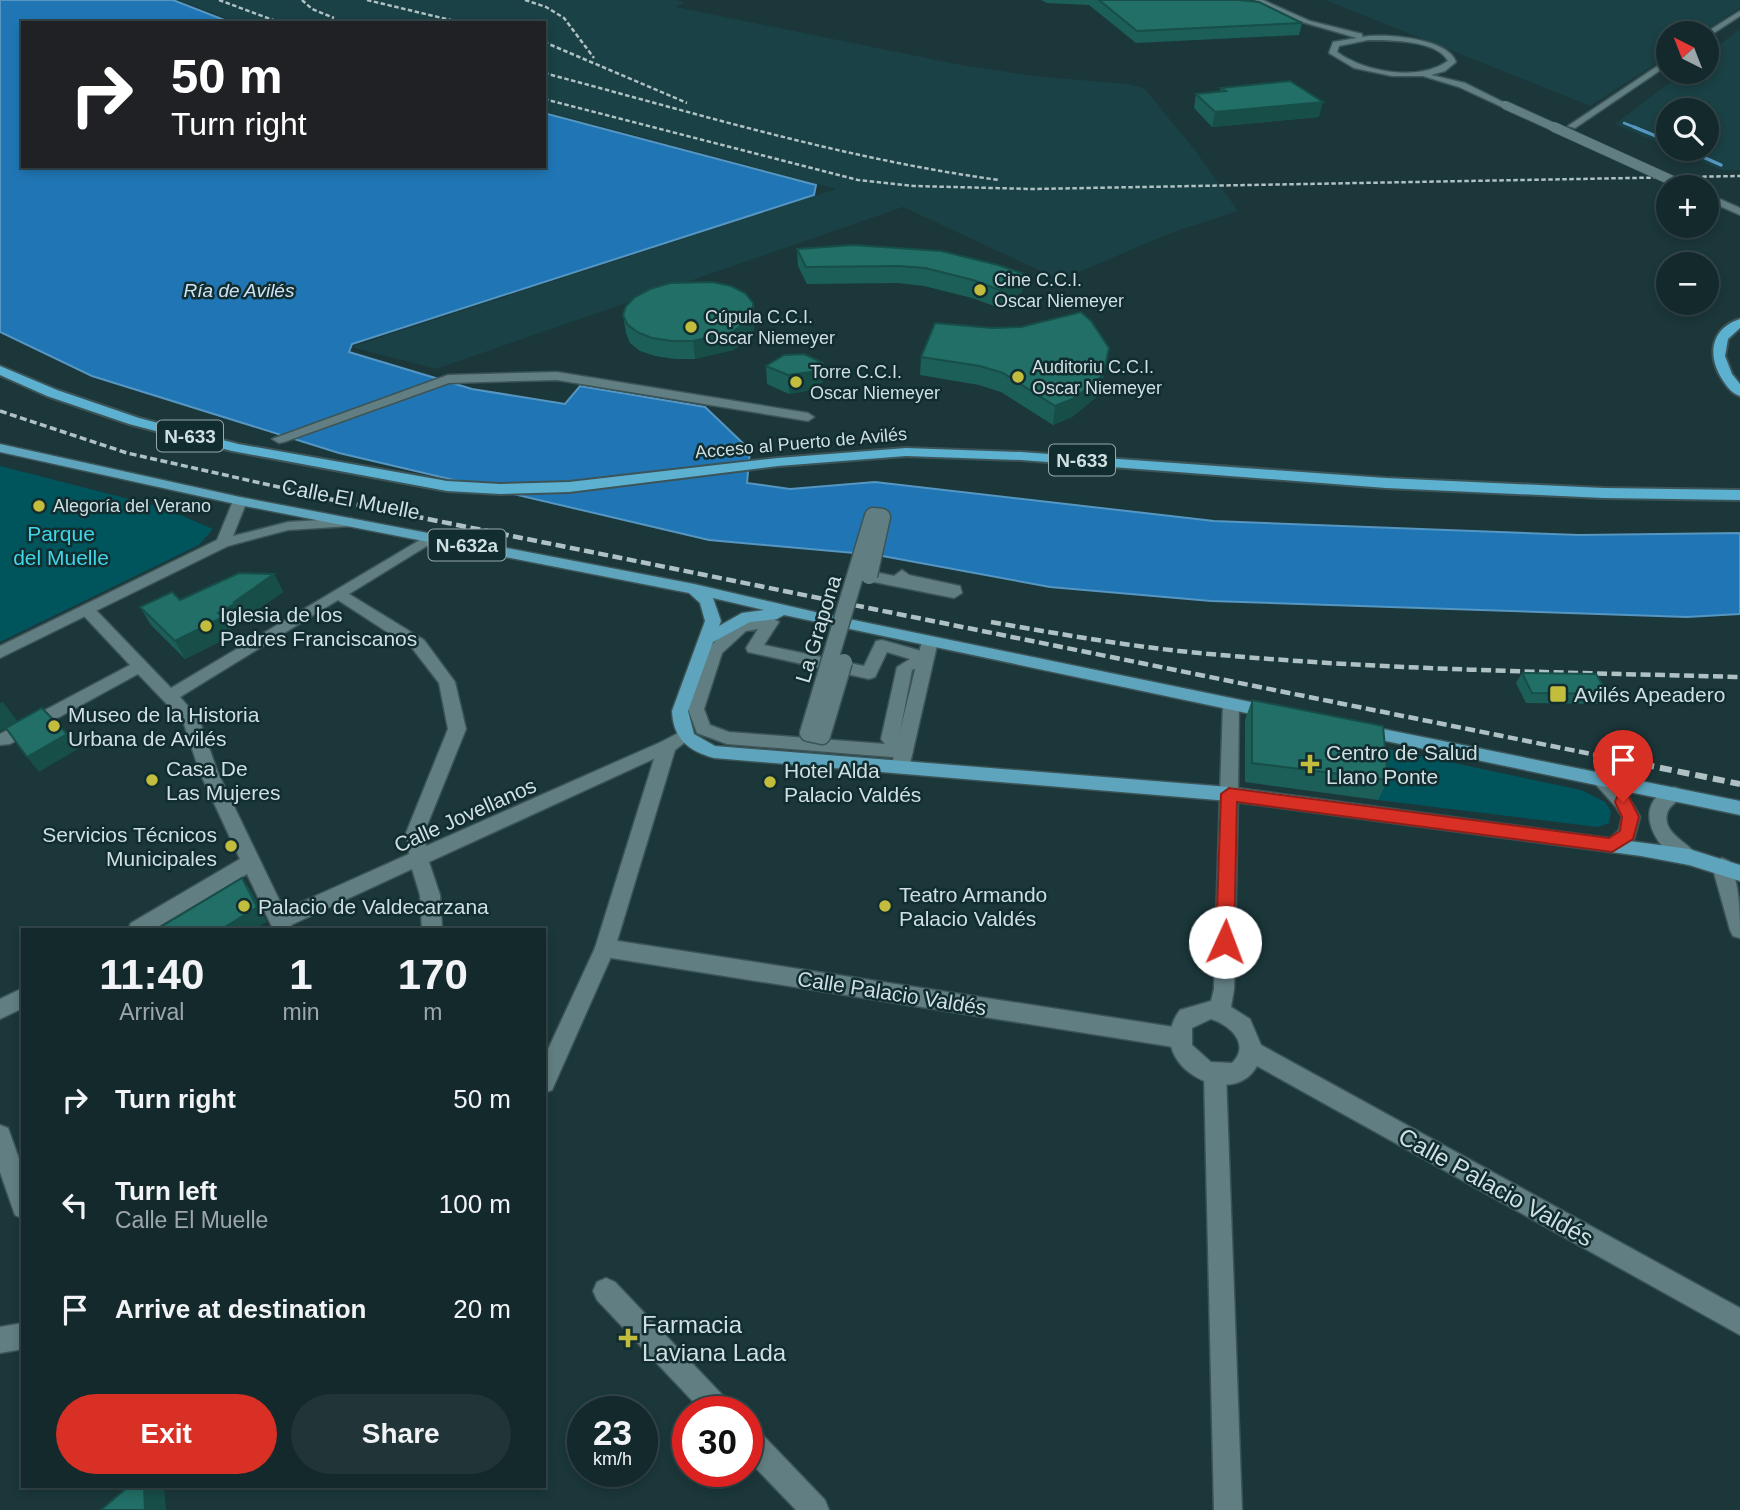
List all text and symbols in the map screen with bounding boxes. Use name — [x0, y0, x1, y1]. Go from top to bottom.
north arrow — [1656, 21, 1718, 84]
map controls — [1656, 21, 1719, 315]
icon: right — [56, 49, 147, 140]
text: 50 m — [171, 49, 283, 103]
button: search — [1656, 98, 1719, 161]
text: Turn right — [171, 106, 307, 142]
button: + — [1656, 175, 1719, 238]
button: − — [1656, 252, 1719, 315]
place label: Cine C.C.I. Oscar Niemeyer — [994, 270, 1124, 311]
water label: Ría de Avilés — [184, 280, 295, 301]
marker: Cine C.C.I. Oscar Niemeyer — [972, 282, 988, 298]
place label: Cúpula C.C.I. Oscar Niemeyer — [705, 307, 835, 348]
marker: Cúpula C.C.I. Oscar Niemeyer — [683, 319, 699, 335]
place label: Auditoriu C.C.I. Oscar Niemeyer — [1032, 357, 1162, 398]
place label: Torre C.C.I. Oscar Niemeyer — [810, 362, 940, 403]
marker: Auditoriu C.C.I. Oscar Niemeyer — [1010, 369, 1026, 385]
marker: Torre C.C.I. Oscar Niemeyer — [788, 374, 804, 390]
road number: N-633 — [157, 420, 223, 452]
street label: Acceso al Puerto de Avilés — [694, 424, 908, 462]
road number: N-633 — [1049, 444, 1115, 475]
street label: Calle El Muelle — [280, 474, 422, 524]
place label: Alegoría del Verano — [53, 496, 211, 516]
marker: Alegoría del Verano — [31, 498, 47, 514]
park label: Parque del Muelle — [13, 522, 109, 569]
road number: N-632a — [428, 530, 505, 560]
street label: La Grapona — [791, 572, 845, 685]
place label: Iglesia de los Padres Franciscanos — [220, 603, 417, 650]
marker: Iglesia de los Padres Franciscanos — [198, 618, 214, 634]
place label: Avilés Apeadero — [1574, 683, 1725, 706]
marker: Avilés Apeadero — [1548, 684, 1568, 704]
place label: Museo de la Historia Urbana de Avilés — [68, 703, 260, 750]
marker: Museo de la Historia Urbana de Avilés — [46, 718, 62, 734]
pin — [1593, 730, 1653, 802]
place label: Centro de Salud Llano Ponte — [1326, 741, 1478, 788]
icon: arrive — [1604, 741, 1642, 779]
marker: Centro de Salud Llano Ponte — [1300, 754, 1320, 774]
place label: Casa De Las Mujeres — [166, 757, 280, 804]
place label: Hotel Alda Palacio Valdés — [784, 759, 921, 806]
marker: Casa De Las Mujeres — [144, 772, 160, 788]
street label: Calle Jovellanos — [390, 773, 540, 857]
marker: Hotel Alda Palacio Valdés — [762, 774, 778, 790]
place label: Servicios Técnicos Municipales — [42, 823, 217, 870]
marker: Servicios Técnicos Municipales — [223, 838, 239, 854]
place label: Teatro Armando Palacio Valdés — [899, 883, 1047, 930]
place label: Palacio de Valdecarzana — [258, 895, 489, 918]
marker: Palacio de Valdecarzana — [236, 898, 252, 914]
marker: Teatro Armando Palacio Valdés — [877, 898, 893, 914]
position arrow — [1188, 905, 1262, 979]
text: 11:40 — [99, 951, 204, 998]
text: 1 — [289, 951, 313, 998]
text: 170 — [398, 951, 468, 998]
street label: Calle Palacio Valdés — [796, 967, 988, 1019]
text: Arrival — [119, 999, 184, 1025]
text: min — [282, 999, 320, 1025]
text: m — [423, 999, 442, 1025]
icon: right — [56, 1081, 94, 1119]
text: Turn right — [115, 1084, 236, 1114]
text: 50 m — [453, 1084, 511, 1114]
street label: Calle Palacio Valdés — [1394, 1122, 1598, 1252]
text: Turn left — [115, 1176, 217, 1206]
icon: left — [56, 1186, 94, 1224]
text: 100 m — [439, 1189, 511, 1219]
text: Calle El Muelle — [115, 1207, 268, 1233]
icon: arrive — [56, 1291, 94, 1329]
text: Arrive at destination — [115, 1294, 366, 1324]
text: 20 m — [453, 1294, 511, 1324]
place label: Farmacia Laviana Lada — [642, 1311, 787, 1366]
marker: Farmacia Laviana Lada — [620, 1330, 636, 1346]
button: Exit — [56, 1394, 277, 1474]
button: Share — [291, 1394, 511, 1474]
speed limit sign: 30 — [672, 1396, 763, 1487]
text: 23 — [593, 1413, 632, 1452]
text: km/h — [593, 1449, 632, 1469]

